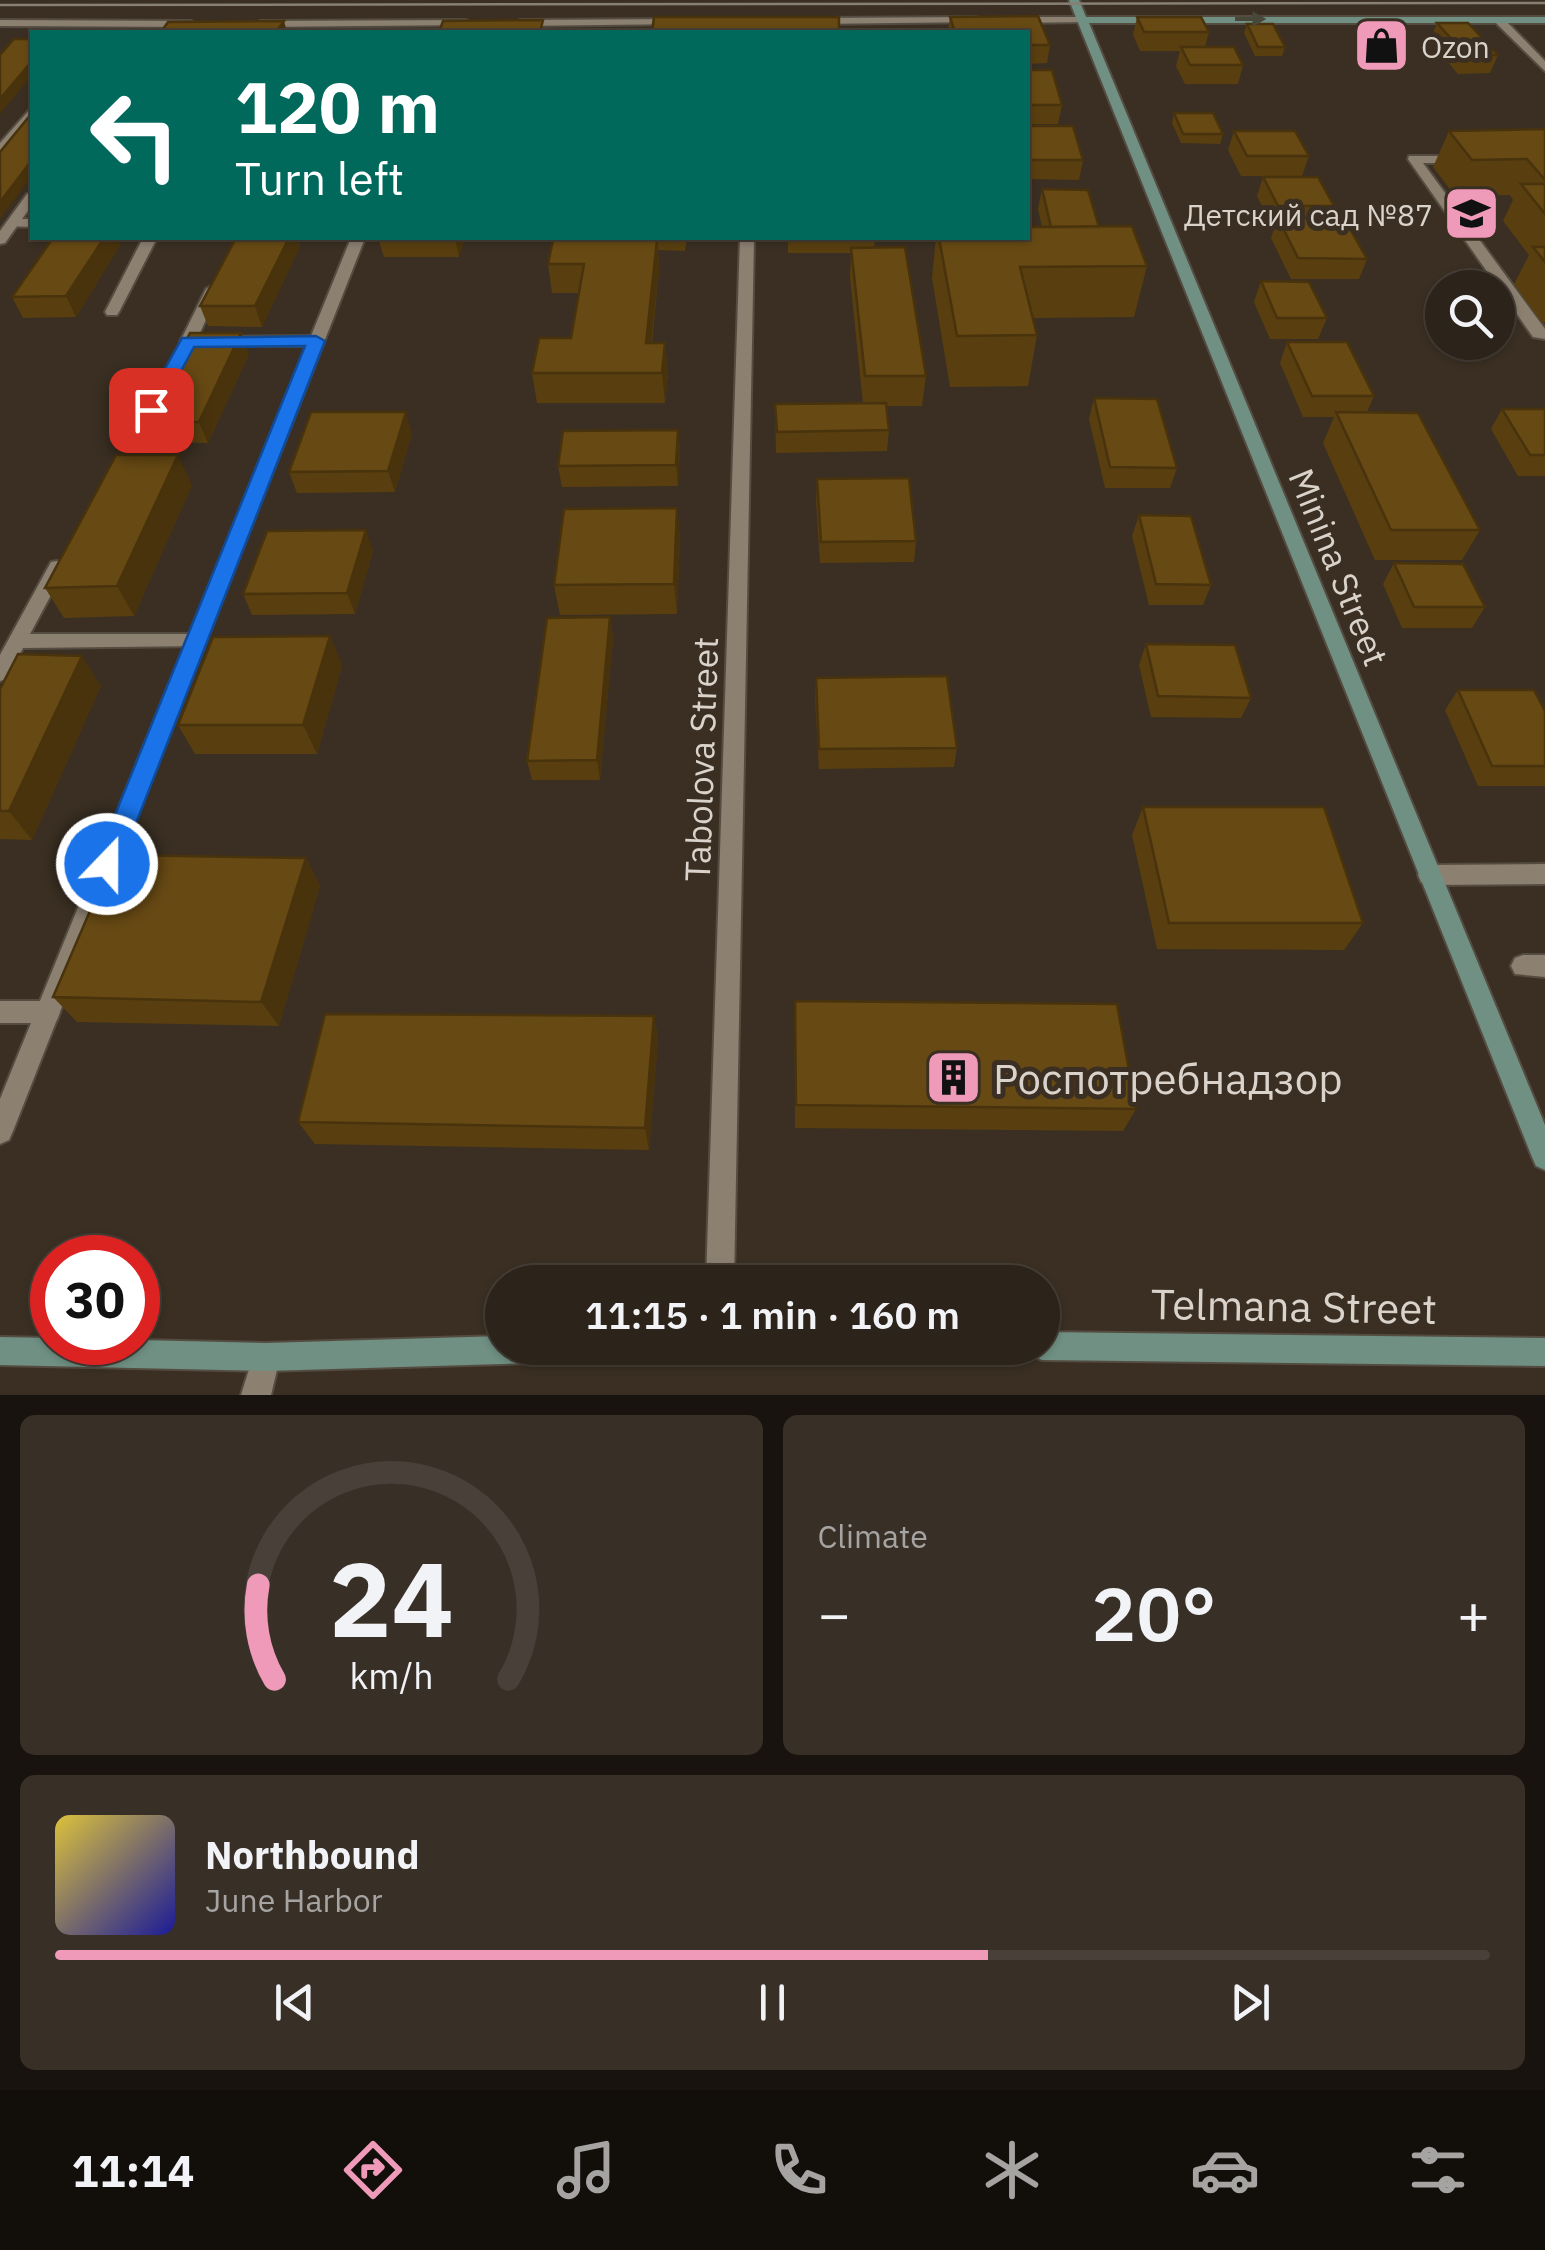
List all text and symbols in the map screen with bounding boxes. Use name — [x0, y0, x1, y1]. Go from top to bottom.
one-way arrow — [1235, 11, 1267, 27]
shop icon: Ozon — [1352, 16, 1412, 76]
place label: Ozon — [1421, 27, 1490, 66]
text: 120 m — [235, 61, 440, 152]
icon: left — [70, 70, 200, 200]
text: Turn left — [235, 149, 404, 207]
school or university icon: Детский сад №87 — [1442, 184, 1502, 244]
place label: Детский сад №87 — [1184, 195, 1433, 234]
map controls — [1425, 270, 1515, 360]
button: search — [1425, 270, 1515, 360]
pin — [109, 368, 194, 453]
icon: arrive — [124, 383, 179, 438]
street label: Minina Street — [1279, 462, 1399, 672]
street label: Tabolova Street — [674, 636, 728, 882]
position arrow — [55, 812, 159, 916]
building icon: Роспотребнадзор — [924, 1048, 984, 1108]
place label: Роспотребнадзор — [993, 1051, 1343, 1106]
speed limit sign: 30 — [30, 1235, 160, 1365]
street label: Telmana Street — [1150, 1276, 1438, 1336]
text: 11:15 · 1 min · 160 m — [585, 1290, 960, 1339]
text: Climate — [818, 1515, 928, 1557]
text: 24 — [329, 1530, 454, 1666]
text: 20° — [1091, 1564, 1216, 1662]
text: − — [818, 1578, 851, 1649]
text: + — [1457, 1578, 1490, 1649]
text: km/h — [349, 1652, 433, 1699]
text: Northbound — [205, 1830, 420, 1879]
text: June Harbor — [205, 1879, 382, 1921]
icon: previous — [267, 1975, 322, 2030]
icon: pause — [745, 1975, 800, 2030]
icon: next — [1223, 1975, 1278, 2030]
icon: directions — [338, 2135, 408, 2205]
icon: music — [551, 2135, 621, 2205]
icon: phone — [764, 2135, 834, 2205]
icon: climate — [977, 2135, 1047, 2205]
icon: car — [1190, 2135, 1260, 2205]
icon: filters — [1403, 2135, 1473, 2205]
text: 11:14 — [72, 2141, 194, 2199]

